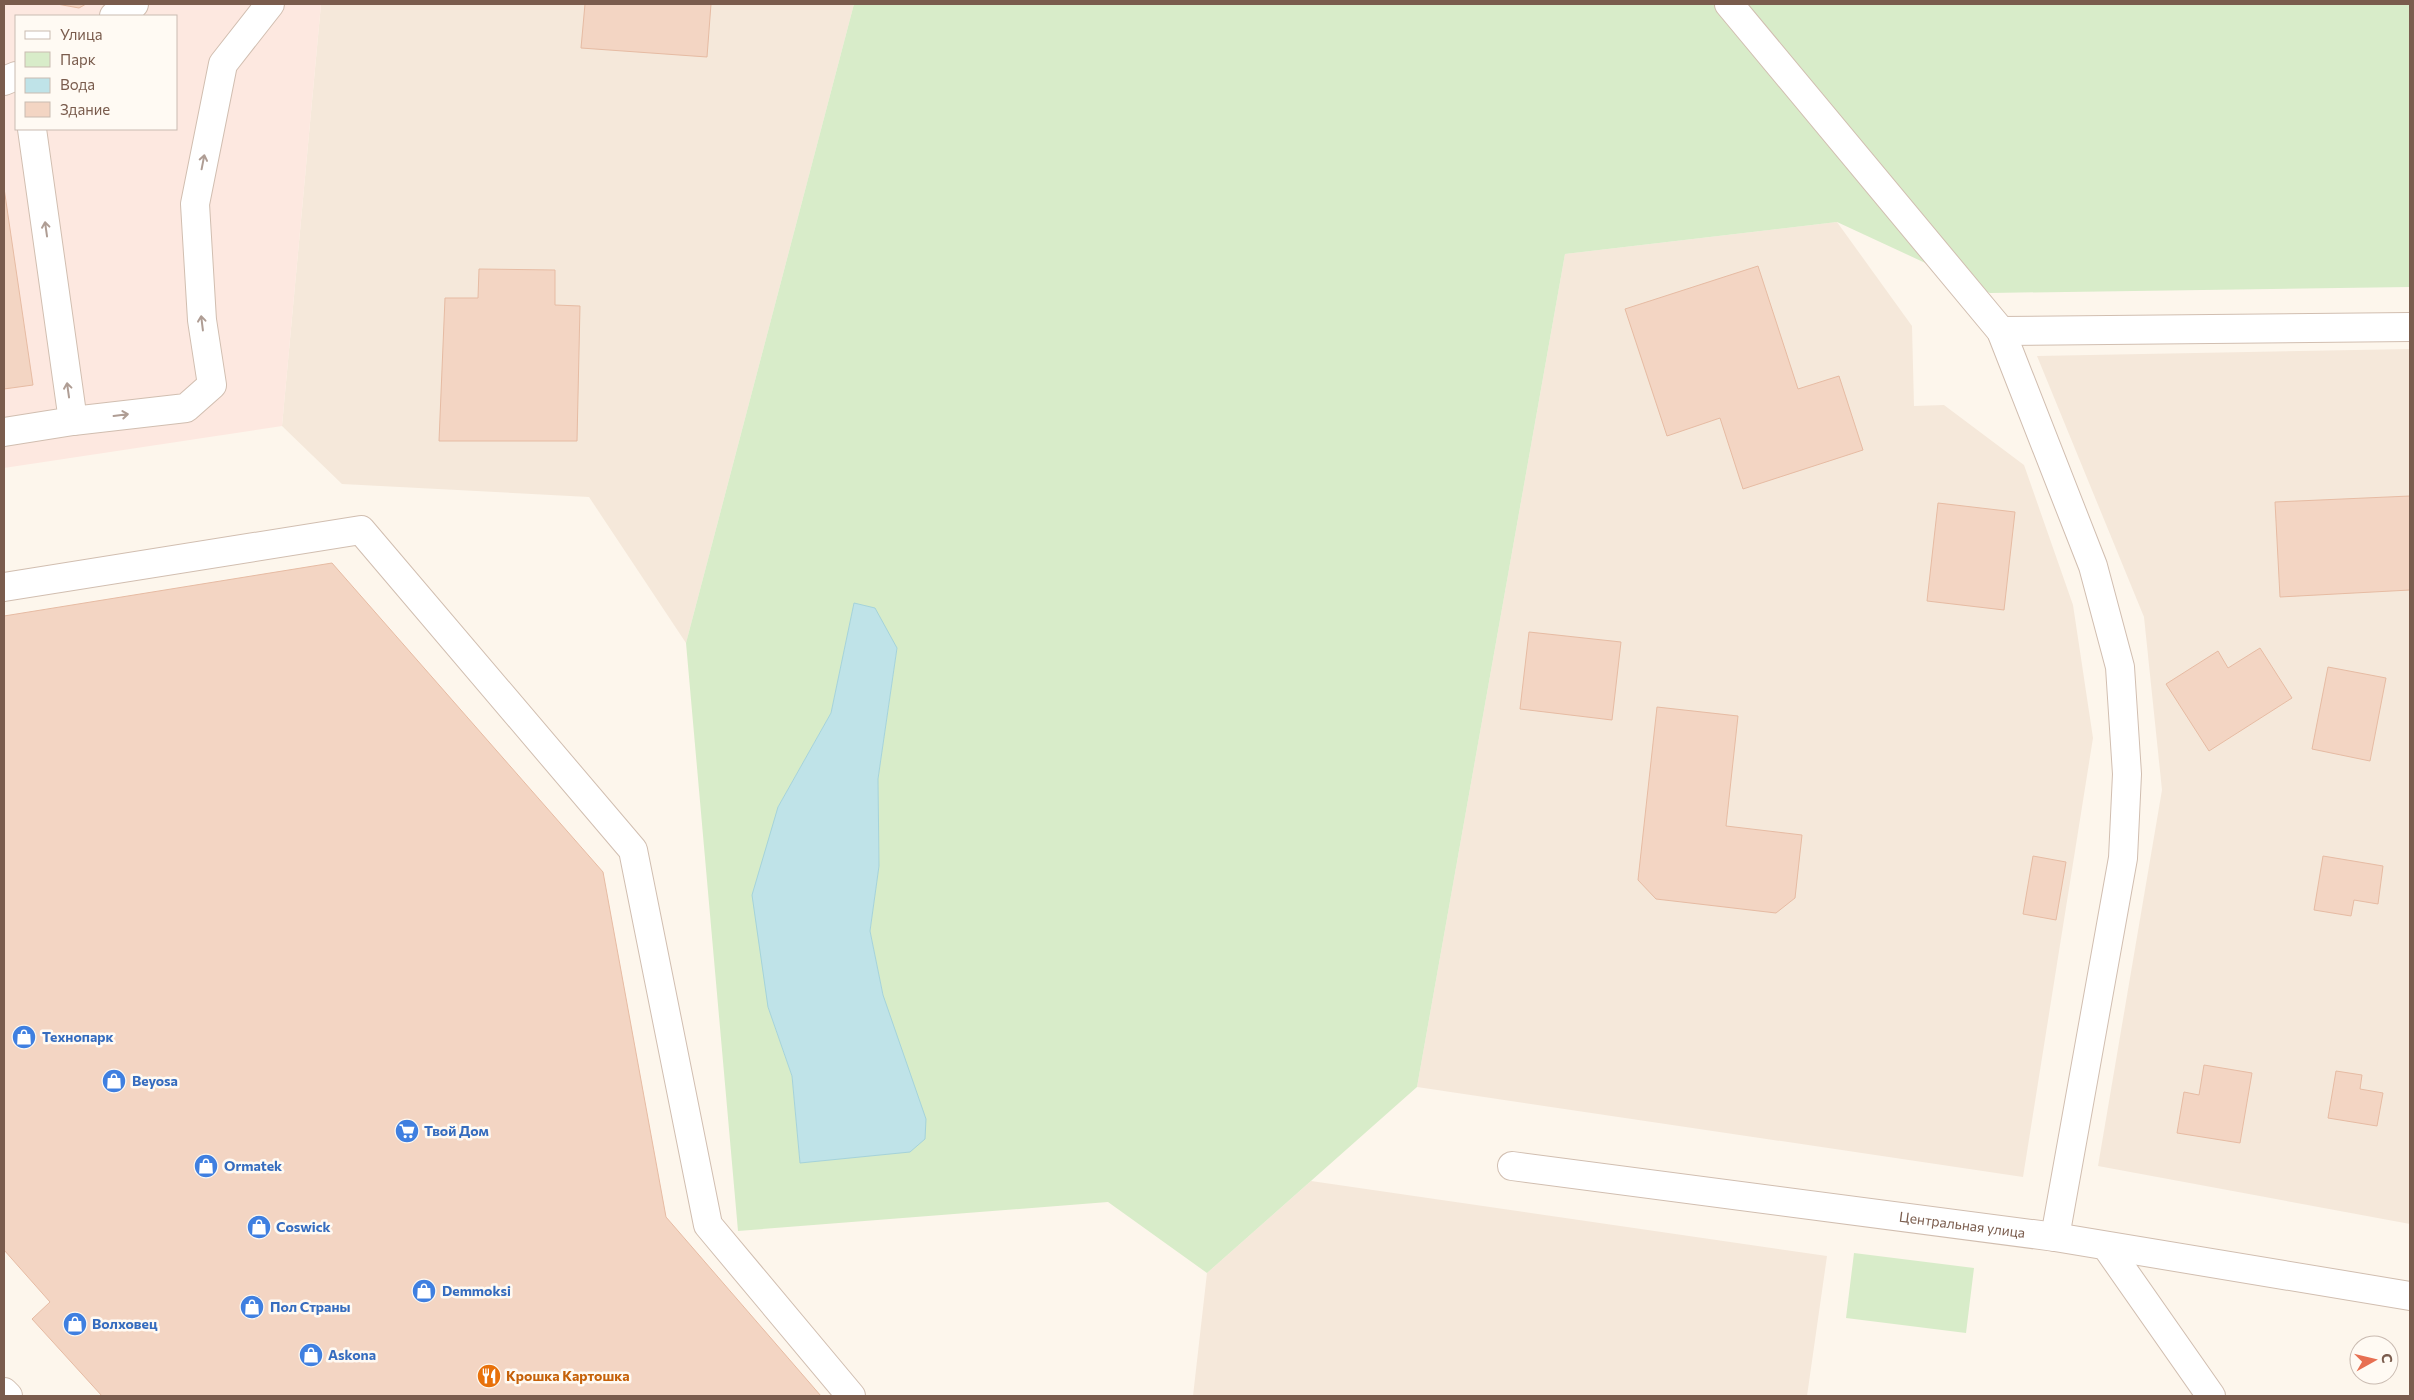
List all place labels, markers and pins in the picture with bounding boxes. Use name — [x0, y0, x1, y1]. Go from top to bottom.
shop icon: Технопарк — [11, 1024, 37, 1050]
place label: Технопарк — [42, 1028, 113, 1045]
shop icon: Beyosa — [101, 1068, 127, 1094]
place label: Beyosa — [132, 1072, 178, 1089]
supermarket icon: Твой Дом — [394, 1118, 420, 1144]
place label: Твой Дом — [424, 1122, 489, 1139]
shop icon: Ormatek — [193, 1153, 219, 1179]
place label: Ormatek — [224, 1157, 282, 1174]
shop icon: Coswick — [246, 1214, 272, 1240]
place label: Coswick — [276, 1218, 331, 1235]
shop icon: Demmoksi — [411, 1278, 437, 1304]
place label: Demmoksi — [442, 1282, 511, 1299]
shop icon: Пол Страны — [239, 1294, 265, 1320]
place label: Пол Страны — [270, 1298, 351, 1315]
shop icon: Волховец — [62, 1311, 88, 1337]
place label: Волховец — [92, 1315, 158, 1332]
shop icon: Askona — [298, 1342, 324, 1368]
place label: Askona — [328, 1346, 376, 1363]
restaurant icon: Крошка Картошка — [476, 1363, 502, 1389]
place label: Крошка Картошка — [506, 1367, 630, 1384]

